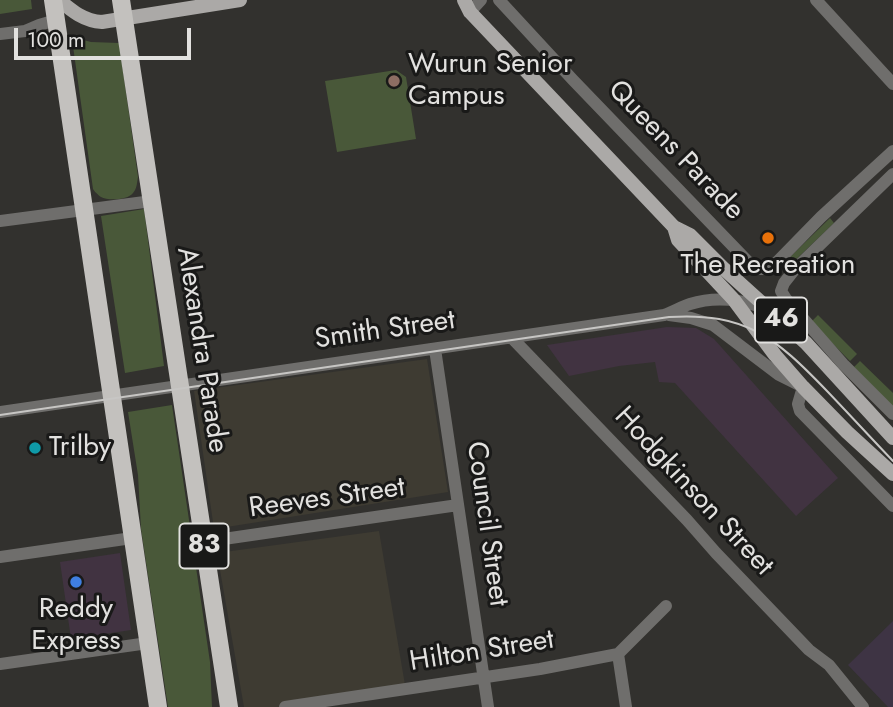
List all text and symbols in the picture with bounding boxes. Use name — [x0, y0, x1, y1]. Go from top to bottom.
scale bar — [18, 14, 194, 58]
text: 100 m — [27, 25, 84, 55]
place label: Wurun Senior Campus — [408, 48, 572, 114]
marker: Wurun Senior Campus — [386, 73, 402, 89]
street label: Queens Parade — [600, 74, 750, 228]
marker: The Recreation — [760, 230, 776, 246]
street label: Alexandra Parade — [168, 245, 234, 455]
place label: The Recreation — [680, 249, 856, 283]
road number: 46 — [755, 298, 807, 342]
street label: Smith Street — [313, 305, 457, 357]
street label: Hodgkinson Street — [606, 401, 780, 583]
place label: Trilby — [49, 431, 111, 465]
street label: Council Street — [458, 439, 514, 609]
marker: Trilby — [27, 440, 43, 456]
street label: Reeves Street — [247, 471, 407, 527]
road number: 83 — [180, 524, 228, 568]
marker: Reddy Express — [68, 574, 84, 590]
place label: Reddy Express — [31, 593, 121, 659]
street label: Hilton Street — [407, 624, 557, 680]

